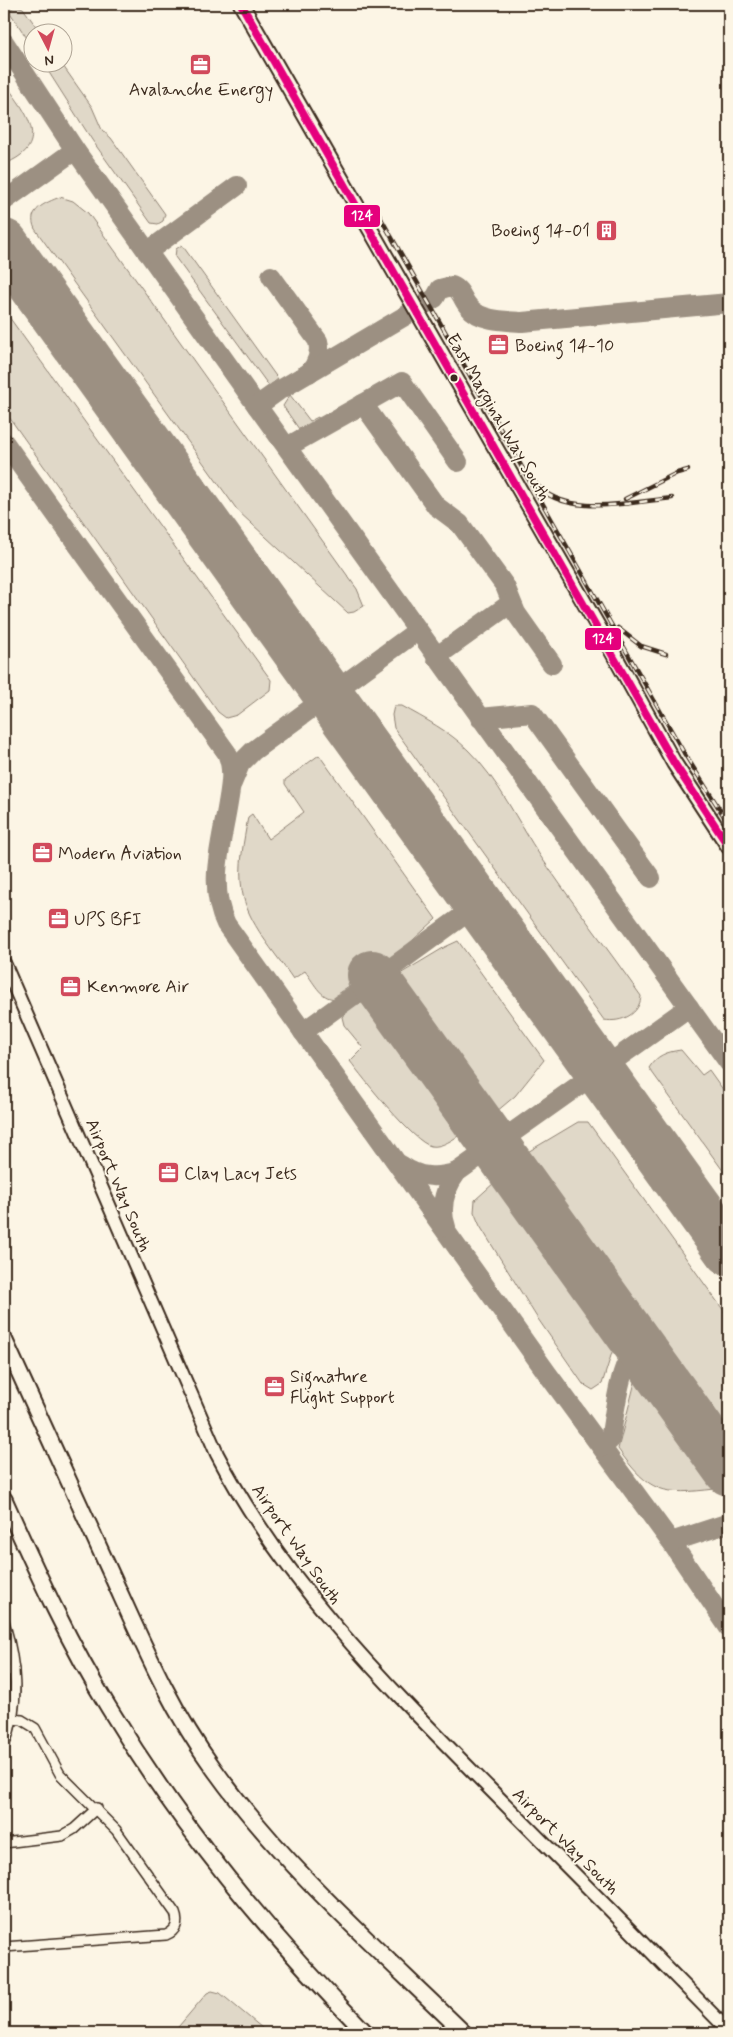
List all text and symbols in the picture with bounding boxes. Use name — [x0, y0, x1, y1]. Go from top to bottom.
north arrow — [22, 22, 72, 72]
text: N — [44, 50, 55, 69]
office icon: Avalanche Energy — [189, 52, 213, 76]
place label: Avalanche Energy — [129, 78, 273, 103]
line badge: 124 — [343, 204, 381, 228]
text: 124 — [351, 207, 374, 225]
building icon: Boeing 14-01 — [594, 218, 618, 242]
place label: Boeing 14-01 — [491, 219, 590, 245]
street label: East Marginal Way South — [439, 329, 556, 506]
office icon: Boeing 14-10 — [487, 333, 511, 357]
place label: Boeing 14-10 — [515, 334, 614, 360]
unlabelled marker — [449, 373, 459, 383]
line badge: 124 — [584, 627, 622, 651]
text: 124 — [592, 630, 615, 648]
office icon: Modern Aviation — [30, 841, 54, 865]
place label: Modern Aviation — [58, 842, 182, 866]
office icon: UPS BFI — [46, 907, 70, 931]
place label: UPS BFI — [74, 908, 141, 932]
office icon: Kenmore Air — [59, 974, 83, 998]
place label: Kenmore Air — [87, 975, 190, 999]
street label: Airport Way South — [79, 1115, 157, 1256]
office icon: Clay Lacy Jets — [156, 1161, 180, 1185]
place label: Clay Lacy Jets — [184, 1162, 297, 1186]
place label: Signature Flight Support — [290, 1365, 395, 1410]
office icon: Signature Flight Support — [262, 1374, 286, 1398]
street label: Airport Way South — [246, 1479, 347, 1610]
street label: Airport Way South — [506, 1783, 624, 1901]

